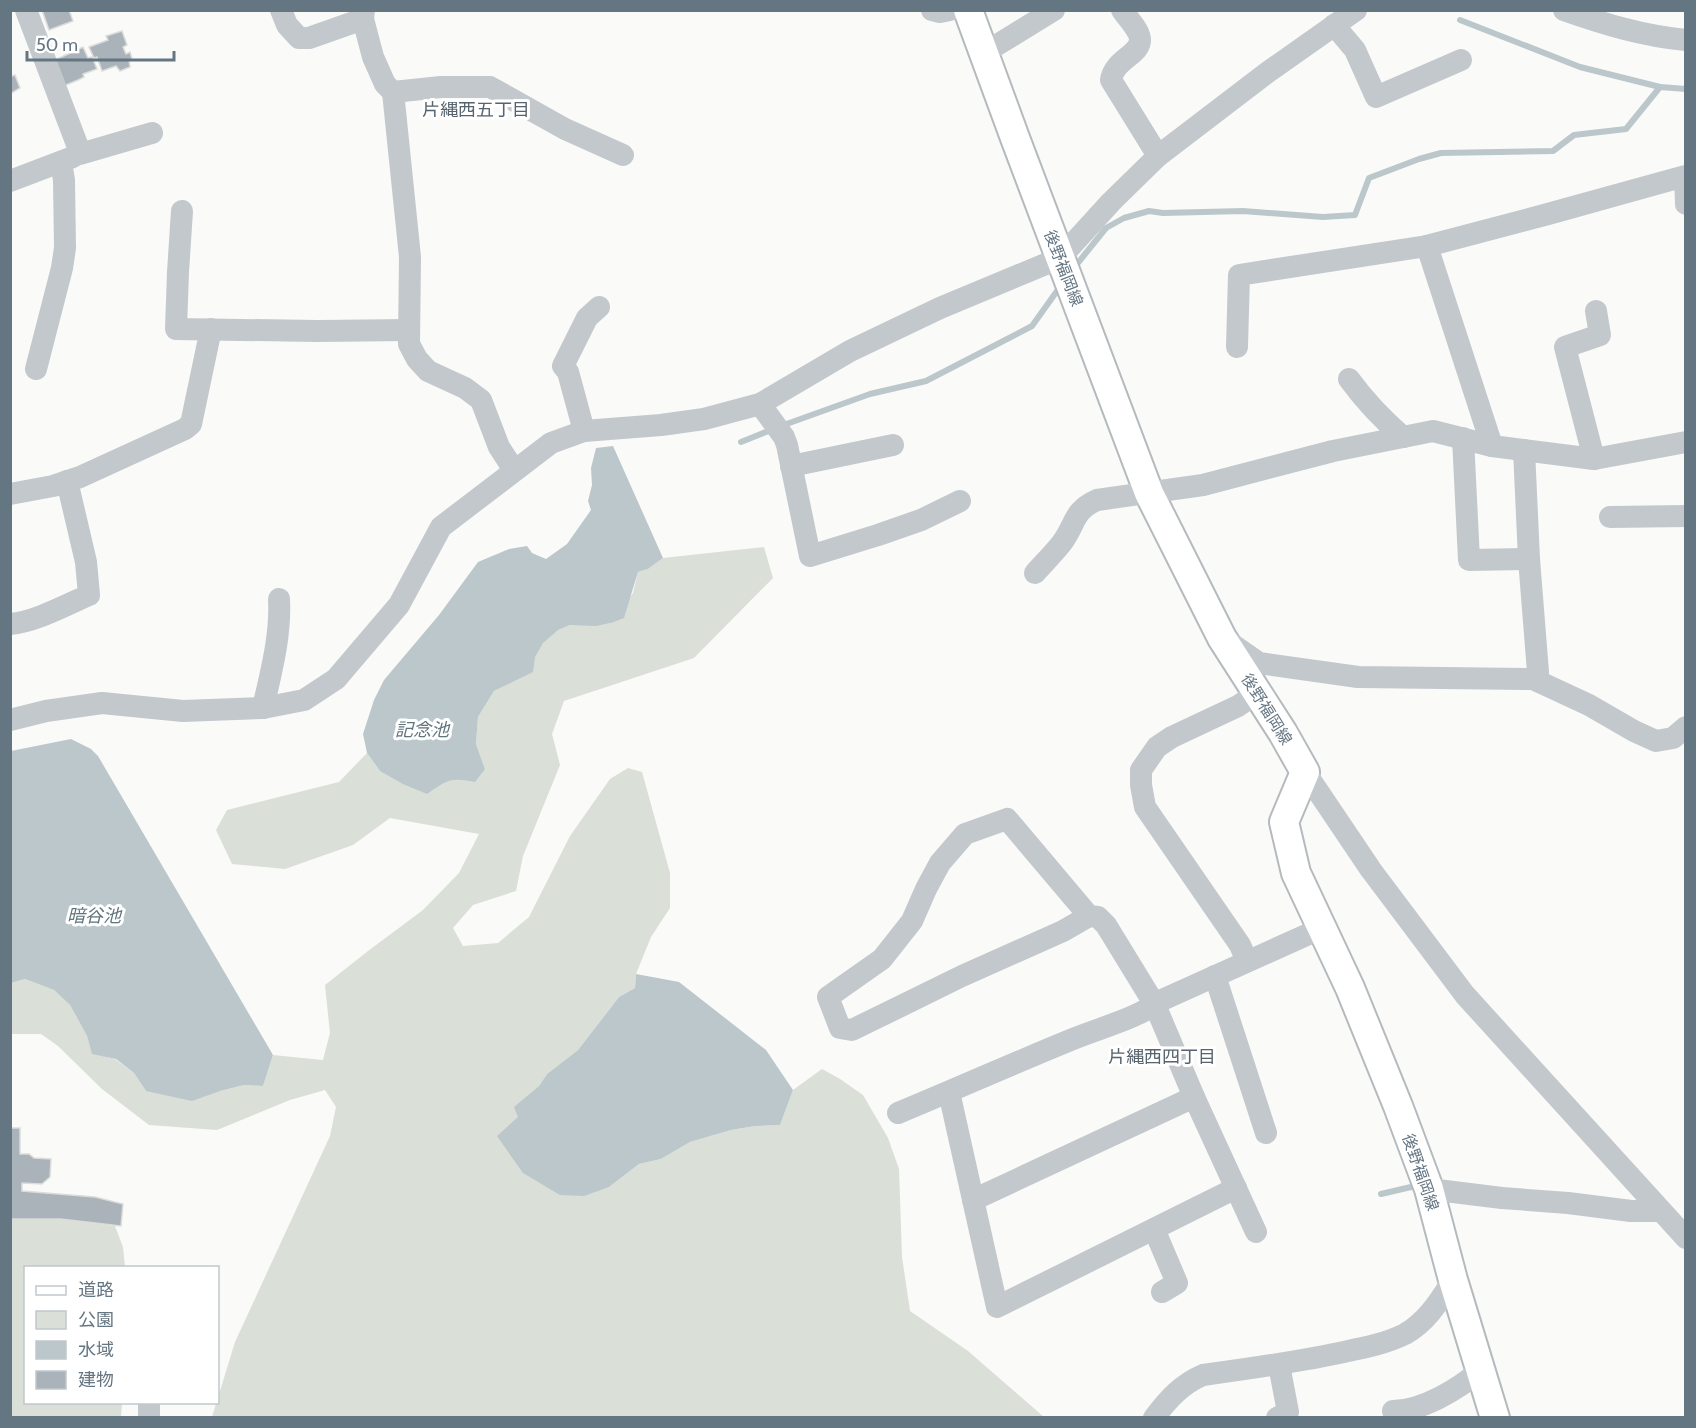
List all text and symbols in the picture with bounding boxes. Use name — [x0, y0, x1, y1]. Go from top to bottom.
scale bar — [27, 24, 174, 62]
text: 50 m — [36, 34, 78, 56]
district label: 片縄西五丁目 — [422, 99, 530, 121]
street label: 後野福岡線 — [1040, 227, 1087, 309]
street label: 後野福岡線 — [1237, 670, 1296, 748]
water label: 記念池 — [395, 719, 451, 741]
water label: 暗谷池 — [67, 905, 123, 927]
district label: 片縄西四丁目 — [1108, 1046, 1216, 1068]
street label: 後野福岡線 — [1399, 1131, 1443, 1213]
legend — [24, 1266, 219, 1404]
text: 道路 — [78, 1279, 114, 1301]
text: 公園 — [78, 1309, 114, 1331]
text: 水域 — [78, 1339, 114, 1361]
text: 建物 — [78, 1369, 114, 1391]

